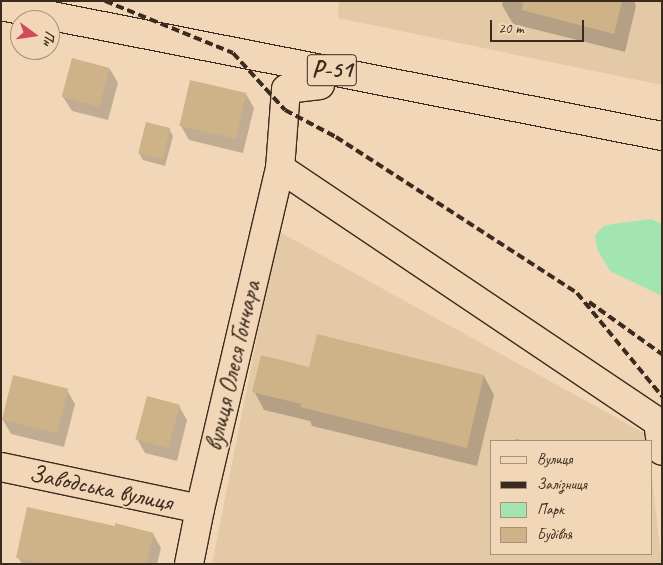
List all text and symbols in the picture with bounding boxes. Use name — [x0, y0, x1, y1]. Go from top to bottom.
north arrow — [10, 10, 60, 60]
scale bar — [493, 10, 587, 42]
text: 20 m — [498, 19, 524, 38]
text: Пн — [39, 29, 59, 48]
road number: Р-51 — [306, 48, 358, 92]
street label: вулиця Олеся Гончара — [199, 278, 267, 454]
legend — [490, 440, 653, 555]
text: Вулиця — [537, 450, 573, 469]
street label: Заводська вулиця — [27, 458, 175, 518]
text: Залізниця — [537, 475, 587, 494]
text: Парк — [537, 500, 564, 519]
text: Будівля — [537, 525, 572, 544]

